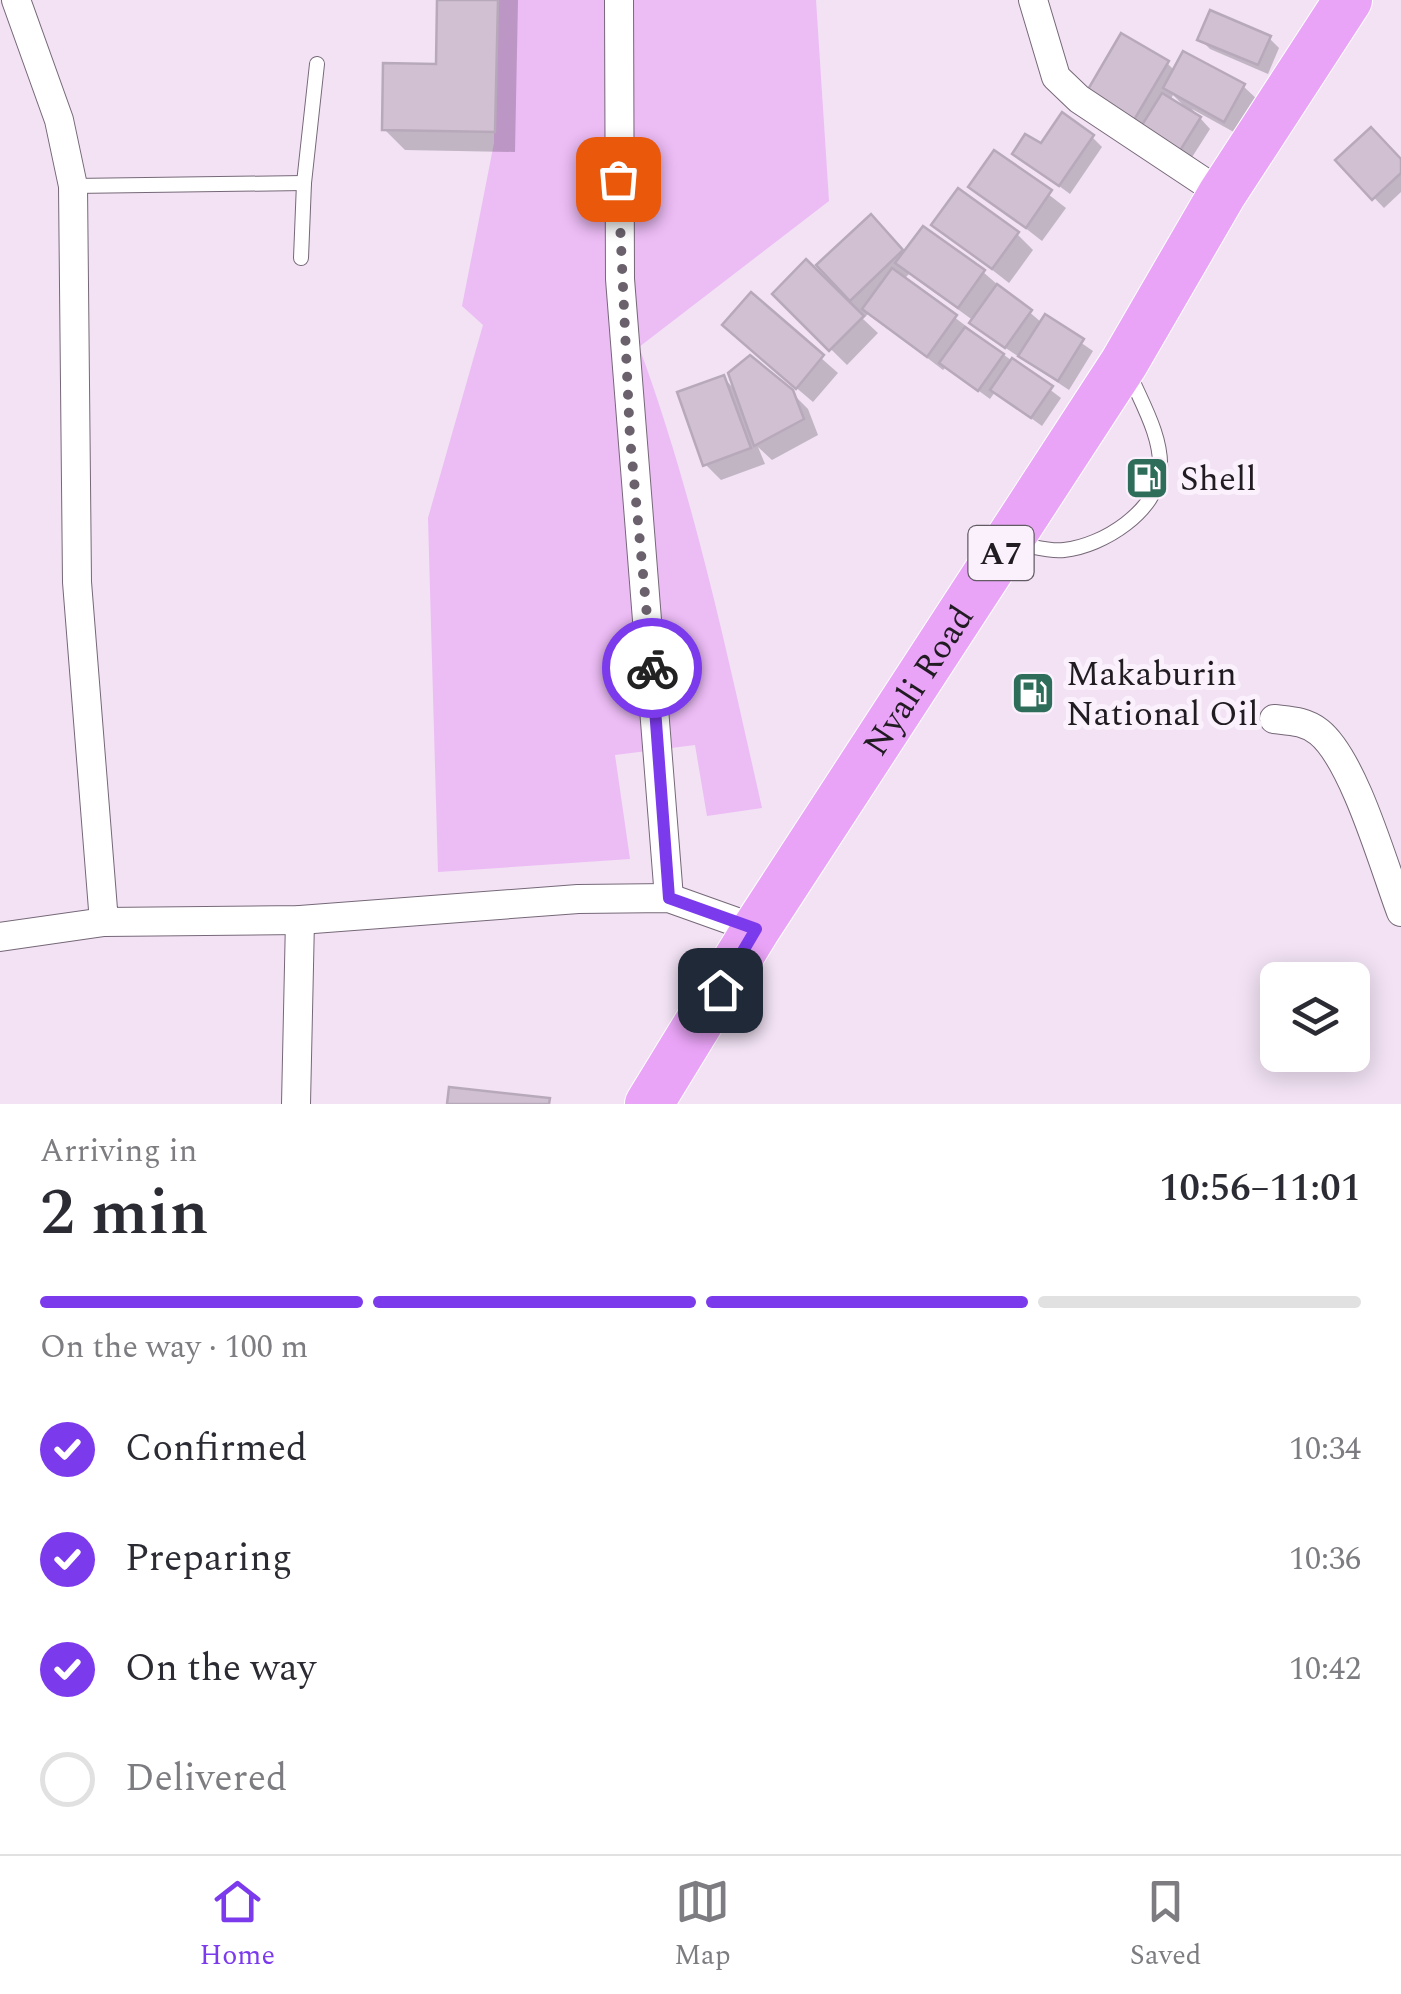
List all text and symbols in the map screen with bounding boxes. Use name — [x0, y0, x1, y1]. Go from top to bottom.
pin — [576, 137, 661, 222]
icon: bag — [591, 152, 646, 207]
place label: Shell — [1180, 453, 1256, 506]
fuel station icon: Shell — [1124, 455, 1170, 501]
road number: A7 — [968, 526, 1034, 580]
street label: Nyali Road — [850, 595, 988, 767]
courier — [602, 618, 702, 718]
icon: bike — [625, 641, 680, 696]
place label: Makaburin National Oil — [1066, 648, 1259, 741]
fuel station icon: Makaburin National Oil — [1010, 670, 1056, 716]
pin — [678, 948, 763, 1033]
map controls — [1260, 962, 1370, 1072]
button: layers — [1260, 962, 1370, 1072]
icon: home — [693, 963, 748, 1018]
text: Arriving in — [40, 1127, 197, 1176]
text: 10:56–11:01 — [1159, 1160, 1361, 1218]
text: 2 min — [40, 1164, 209, 1263]
text: On the way · 100 m — [40, 1323, 308, 1372]
text: Confirmed — [125, 1420, 307, 1478]
icon: check — [40, 1422, 95, 1477]
text: 10:34 — [1289, 1425, 1361, 1474]
text: Preparing — [125, 1530, 292, 1588]
icon: check — [40, 1532, 95, 1587]
text: 10:36 — [1289, 1535, 1361, 1584]
text: On the way — [125, 1640, 316, 1698]
icon: check — [40, 1642, 95, 1697]
text: 10:42 — [1289, 1645, 1361, 1694]
text: Delivered — [125, 1750, 287, 1808]
tab: Home — [200, 1874, 275, 1977]
tab: Map — [674, 1874, 731, 1977]
tab: Saved — [1130, 1874, 1201, 1977]

